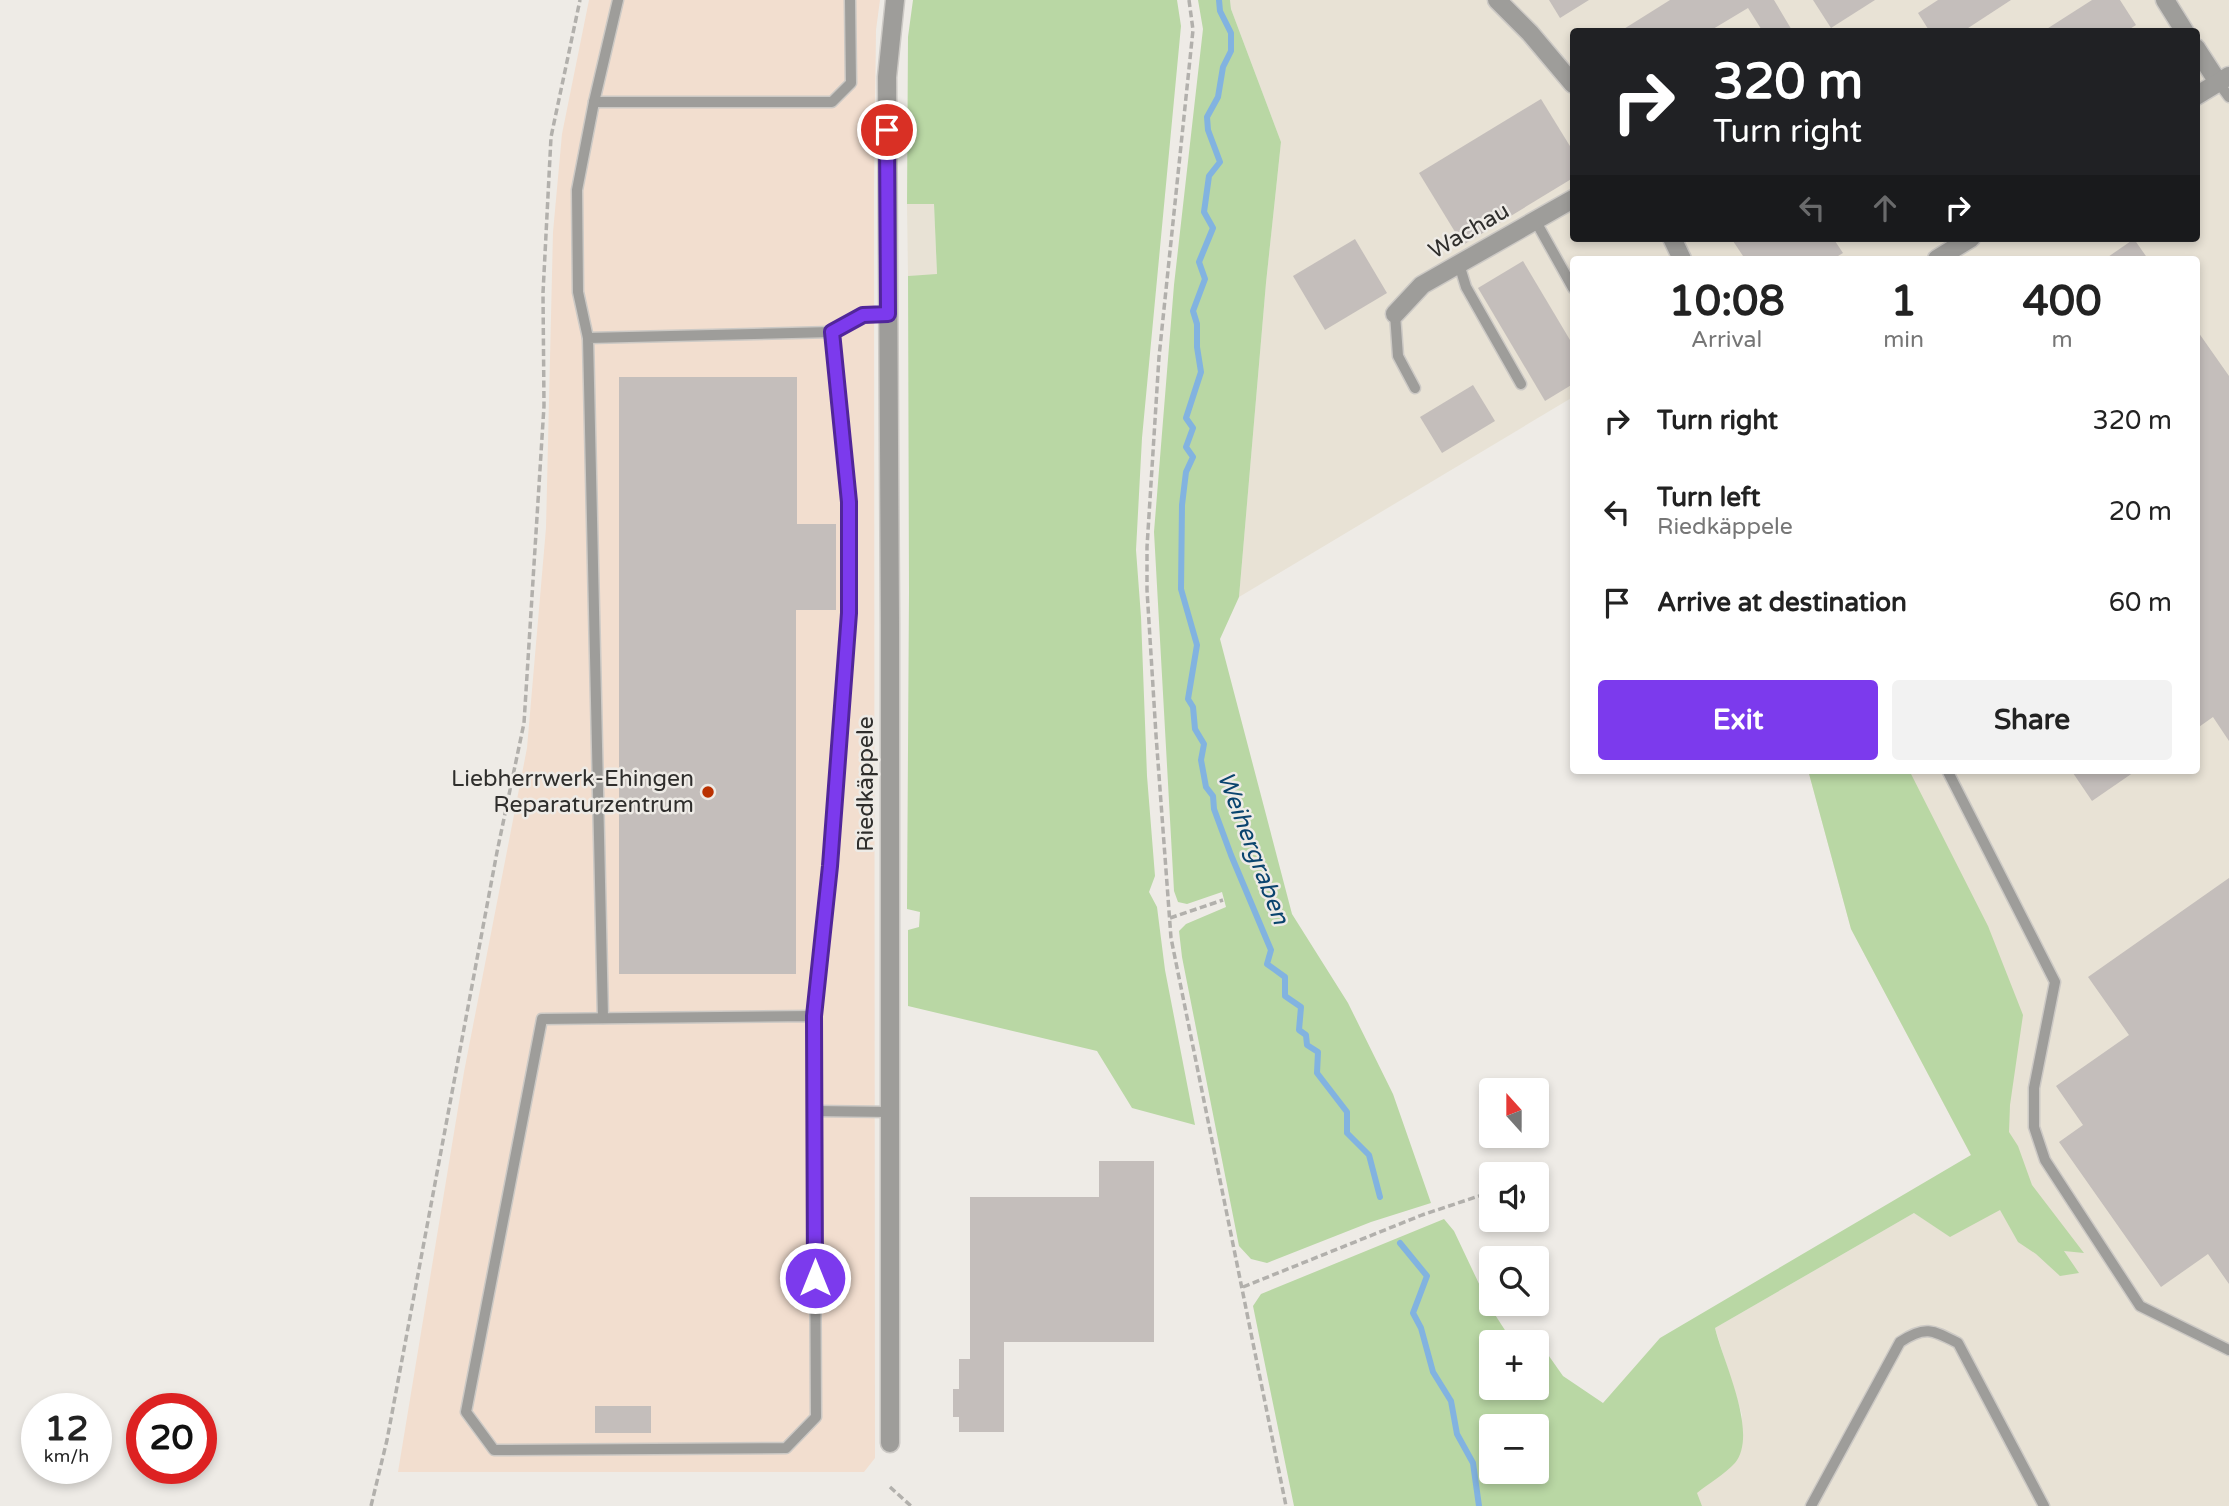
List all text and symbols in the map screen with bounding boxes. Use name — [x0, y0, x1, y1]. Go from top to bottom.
text: 320 m — [1713, 53, 1863, 112]
icon: right — [1598, 56, 1689, 147]
pin — [857, 100, 917, 160]
icon: arrive — [868, 111, 906, 149]
text: Turn right — [1713, 113, 1862, 151]
icon: left — [1793, 189, 1831, 227]
icon: ahead — [1866, 189, 1904, 227]
icon: right — [1939, 189, 1977, 227]
street label: Wachau — [1424, 197, 1514, 265]
text: 10:08 — [1668, 276, 1785, 327]
text: 1 — [1890, 276, 1917, 327]
text: 400 — [2022, 276, 2102, 327]
text: Arrival — [1691, 326, 1762, 354]
text: min — [1883, 326, 1924, 354]
text: m — [2051, 326, 2073, 354]
icon: right — [1598, 402, 1636, 440]
text: Turn right — [1657, 405, 1778, 436]
text: 320 m — [2092, 405, 2172, 436]
text: Turn left — [1657, 482, 1760, 513]
icon: left — [1598, 493, 1636, 531]
text: 20 m — [2109, 496, 2172, 527]
text: Riedkäppele — [1657, 513, 1793, 541]
icon: arrive — [1598, 584, 1636, 622]
text: Arrive at destination — [1657, 587, 1907, 618]
text: 60 m — [2109, 587, 2172, 618]
button: Exit — [1598, 680, 1878, 760]
button: Share — [1892, 680, 2172, 760]
street label: Riedkäppele — [852, 716, 880, 852]
place label: Liebherrwerk-Ehingen Reparaturzentrum — [451, 765, 694, 819]
water label: Weihergraben — [1211, 768, 1296, 930]
marker: Liebherrwerk-Ehingen Reparaturzentrum — [700, 784, 716, 800]
north arrow — [1479, 1078, 1549, 1148]
map controls — [1479, 1078, 1549, 1484]
button: sound — [1479, 1162, 1549, 1232]
position arrow — [778, 1241, 852, 1315]
button: search — [1479, 1246, 1549, 1316]
button: + — [1479, 1330, 1549, 1400]
speed limit sign: 20 — [126, 1393, 217, 1484]
text: 12 — [45, 1408, 88, 1450]
button: − — [1479, 1414, 1549, 1484]
text: km/h — [44, 1445, 89, 1467]

